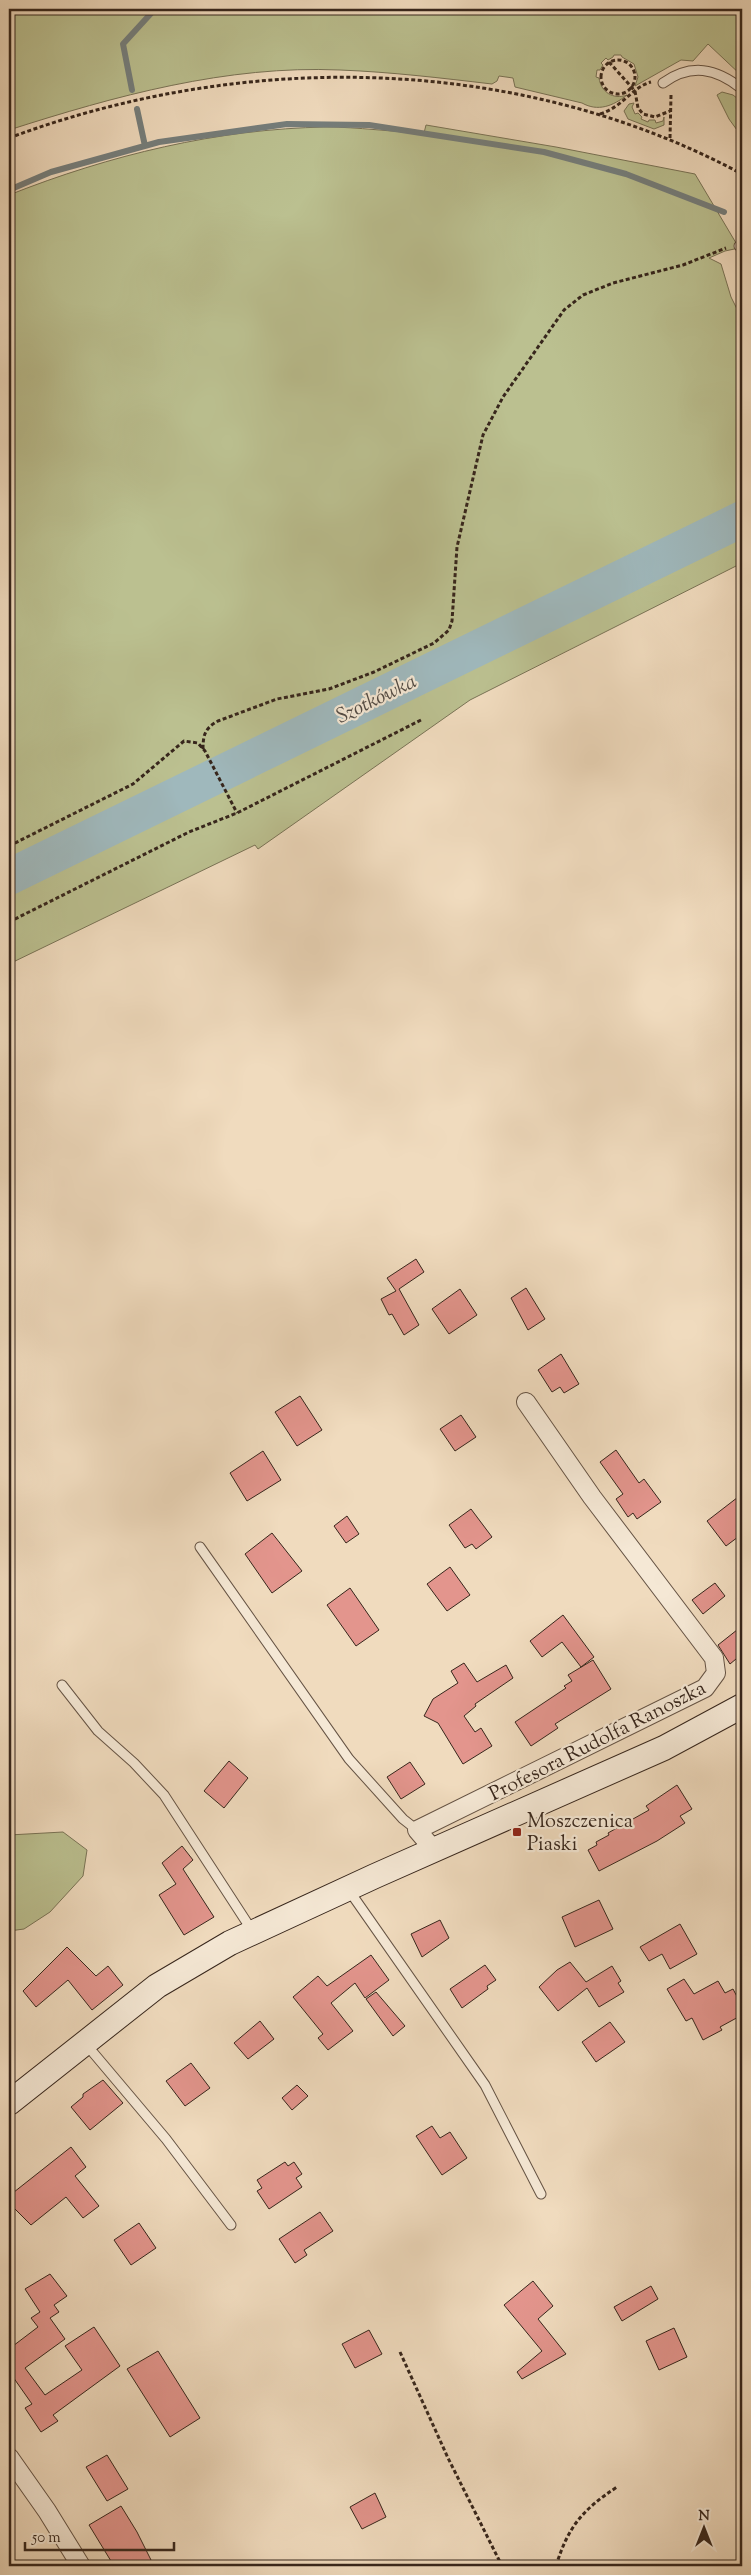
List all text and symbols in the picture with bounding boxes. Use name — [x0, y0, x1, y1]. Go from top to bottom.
water label: Szotkówka — [332, 667, 422, 732]
street label: Profesora Rudolfa Ranoszka — [485, 1675, 712, 1810]
place label: Moszczenica Piaski — [527, 1808, 633, 1860]
marker: Moszczenica Piaski — [511, 1826, 523, 1838]
north arrow — [678, 2502, 728, 2552]
text: N — [698, 2507, 710, 2527]
scale bar — [25, 2520, 174, 2552]
text: 50 m — [31, 2528, 61, 2549]

